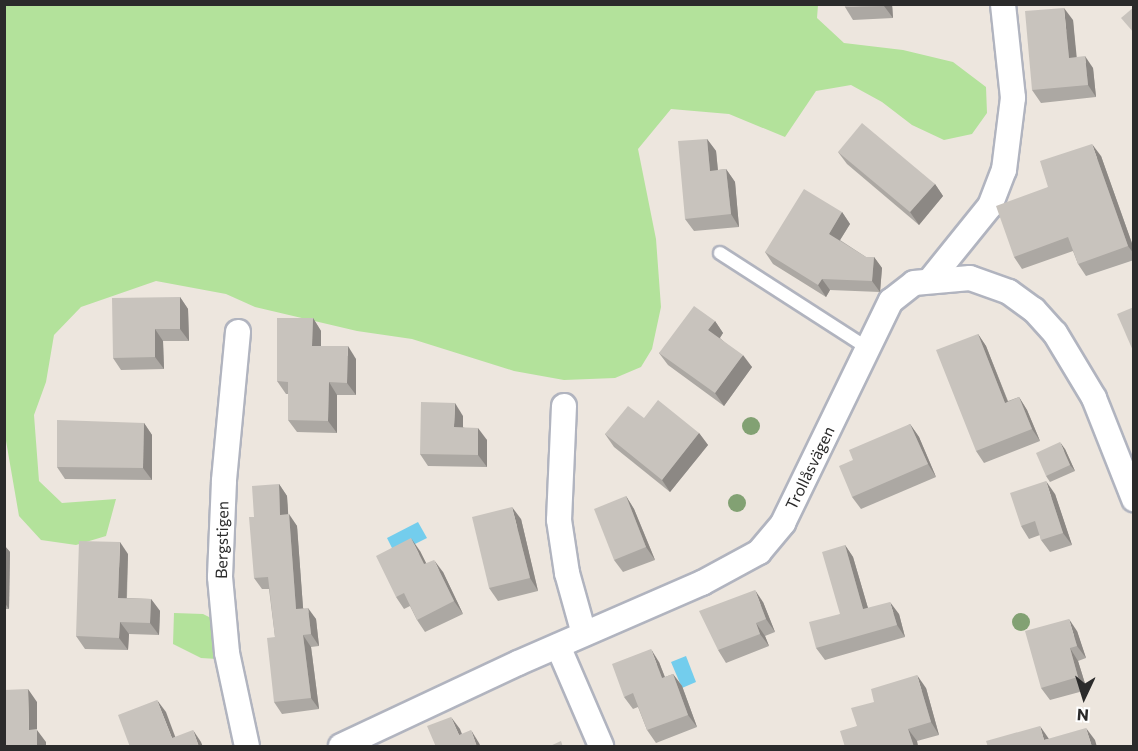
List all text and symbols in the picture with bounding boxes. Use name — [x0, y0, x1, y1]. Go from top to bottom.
street label: Trollåsvägen — [782, 423, 838, 513]
street label: Bergstigen — [212, 501, 232, 579]
north arrow — [1054, 667, 1114, 727]
text: N — [1076, 706, 1089, 725]

